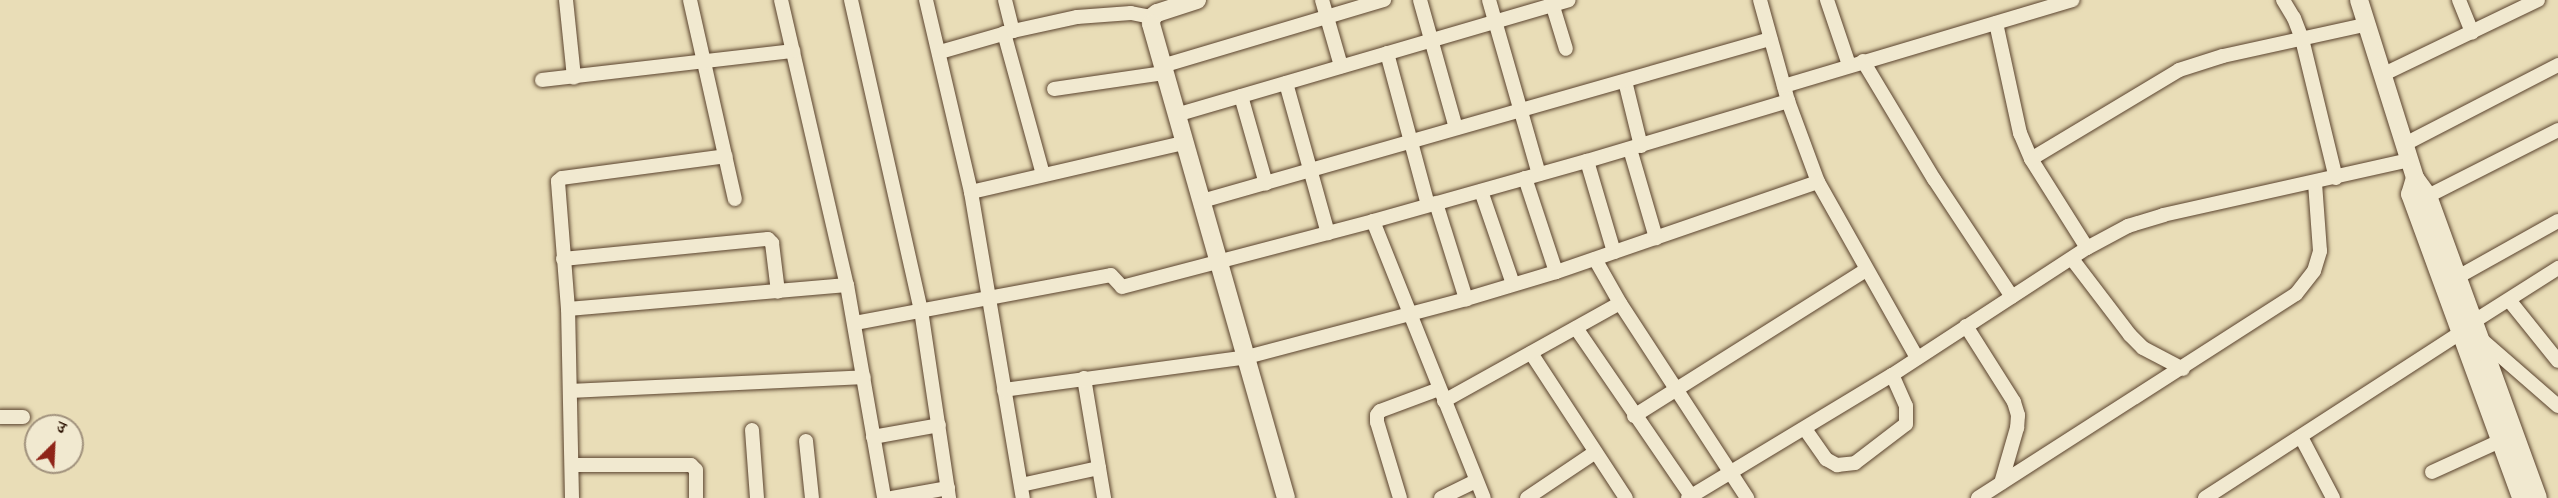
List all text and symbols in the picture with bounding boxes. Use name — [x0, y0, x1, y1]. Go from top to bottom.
north arrow — [24, 414, 84, 474]
text: उ — [52, 417, 69, 441]

